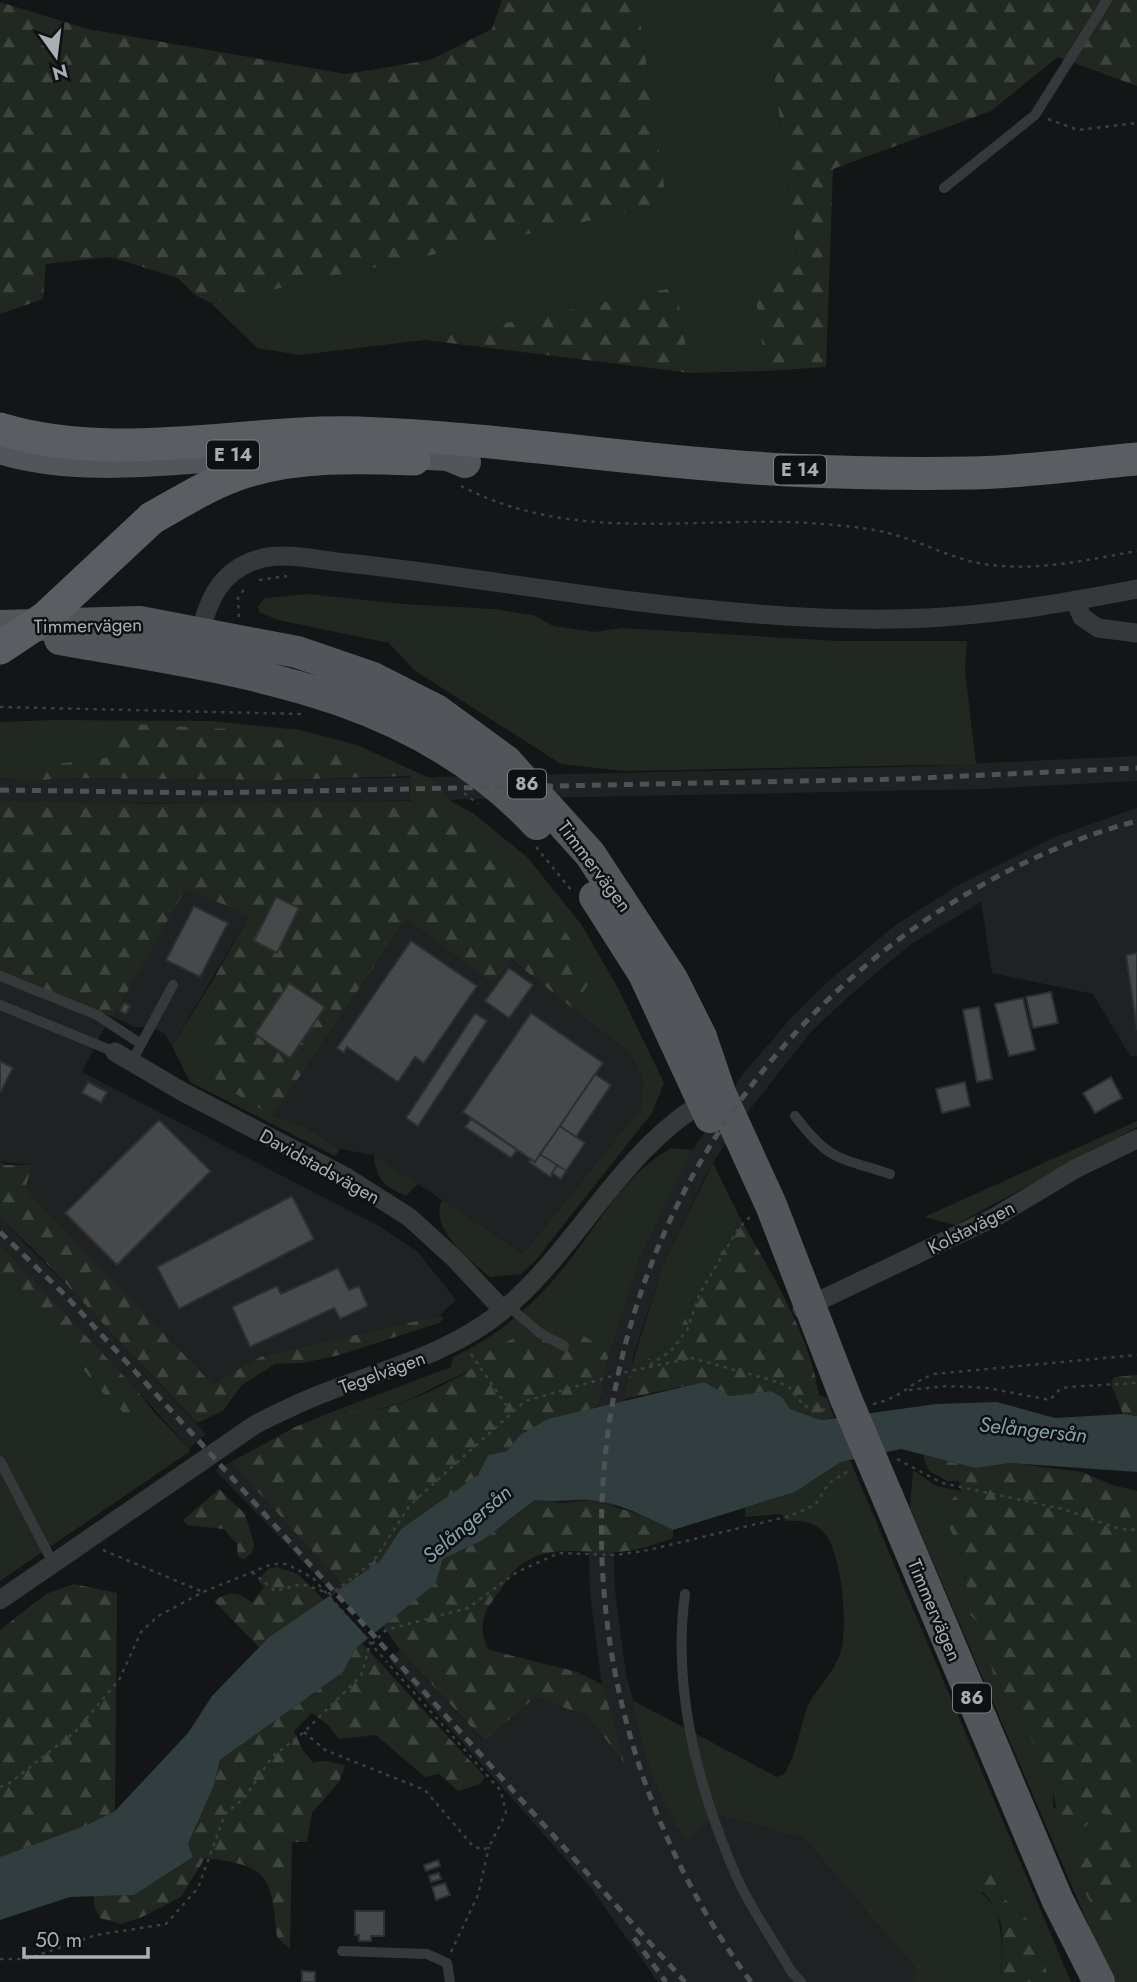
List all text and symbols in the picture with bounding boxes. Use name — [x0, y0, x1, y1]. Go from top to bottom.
north arrow — [21, 21, 91, 91]
text: N — [49, 57, 71, 87]
road number: E 14 — [207, 440, 259, 470]
road number: E 14 — [774, 456, 826, 484]
street label: Timmervägen — [34, 611, 142, 640]
road number: 86 — [508, 770, 546, 798]
street label: Timmervägen — [551, 815, 638, 918]
street label: Davidstadsvägen — [255, 1122, 385, 1211]
street label: Kolstavägen — [923, 1194, 1019, 1261]
street label: Tegelvägen — [335, 1344, 429, 1401]
water label: Selångersån — [978, 1409, 1088, 1451]
water label: Selångersån — [416, 1478, 518, 1570]
street label: Timmervägen — [901, 1555, 968, 1665]
road number: 86 — [953, 1684, 991, 1713]
scale bar — [24, 1916, 149, 1960]
text: 50 m — [35, 1925, 82, 1955]

